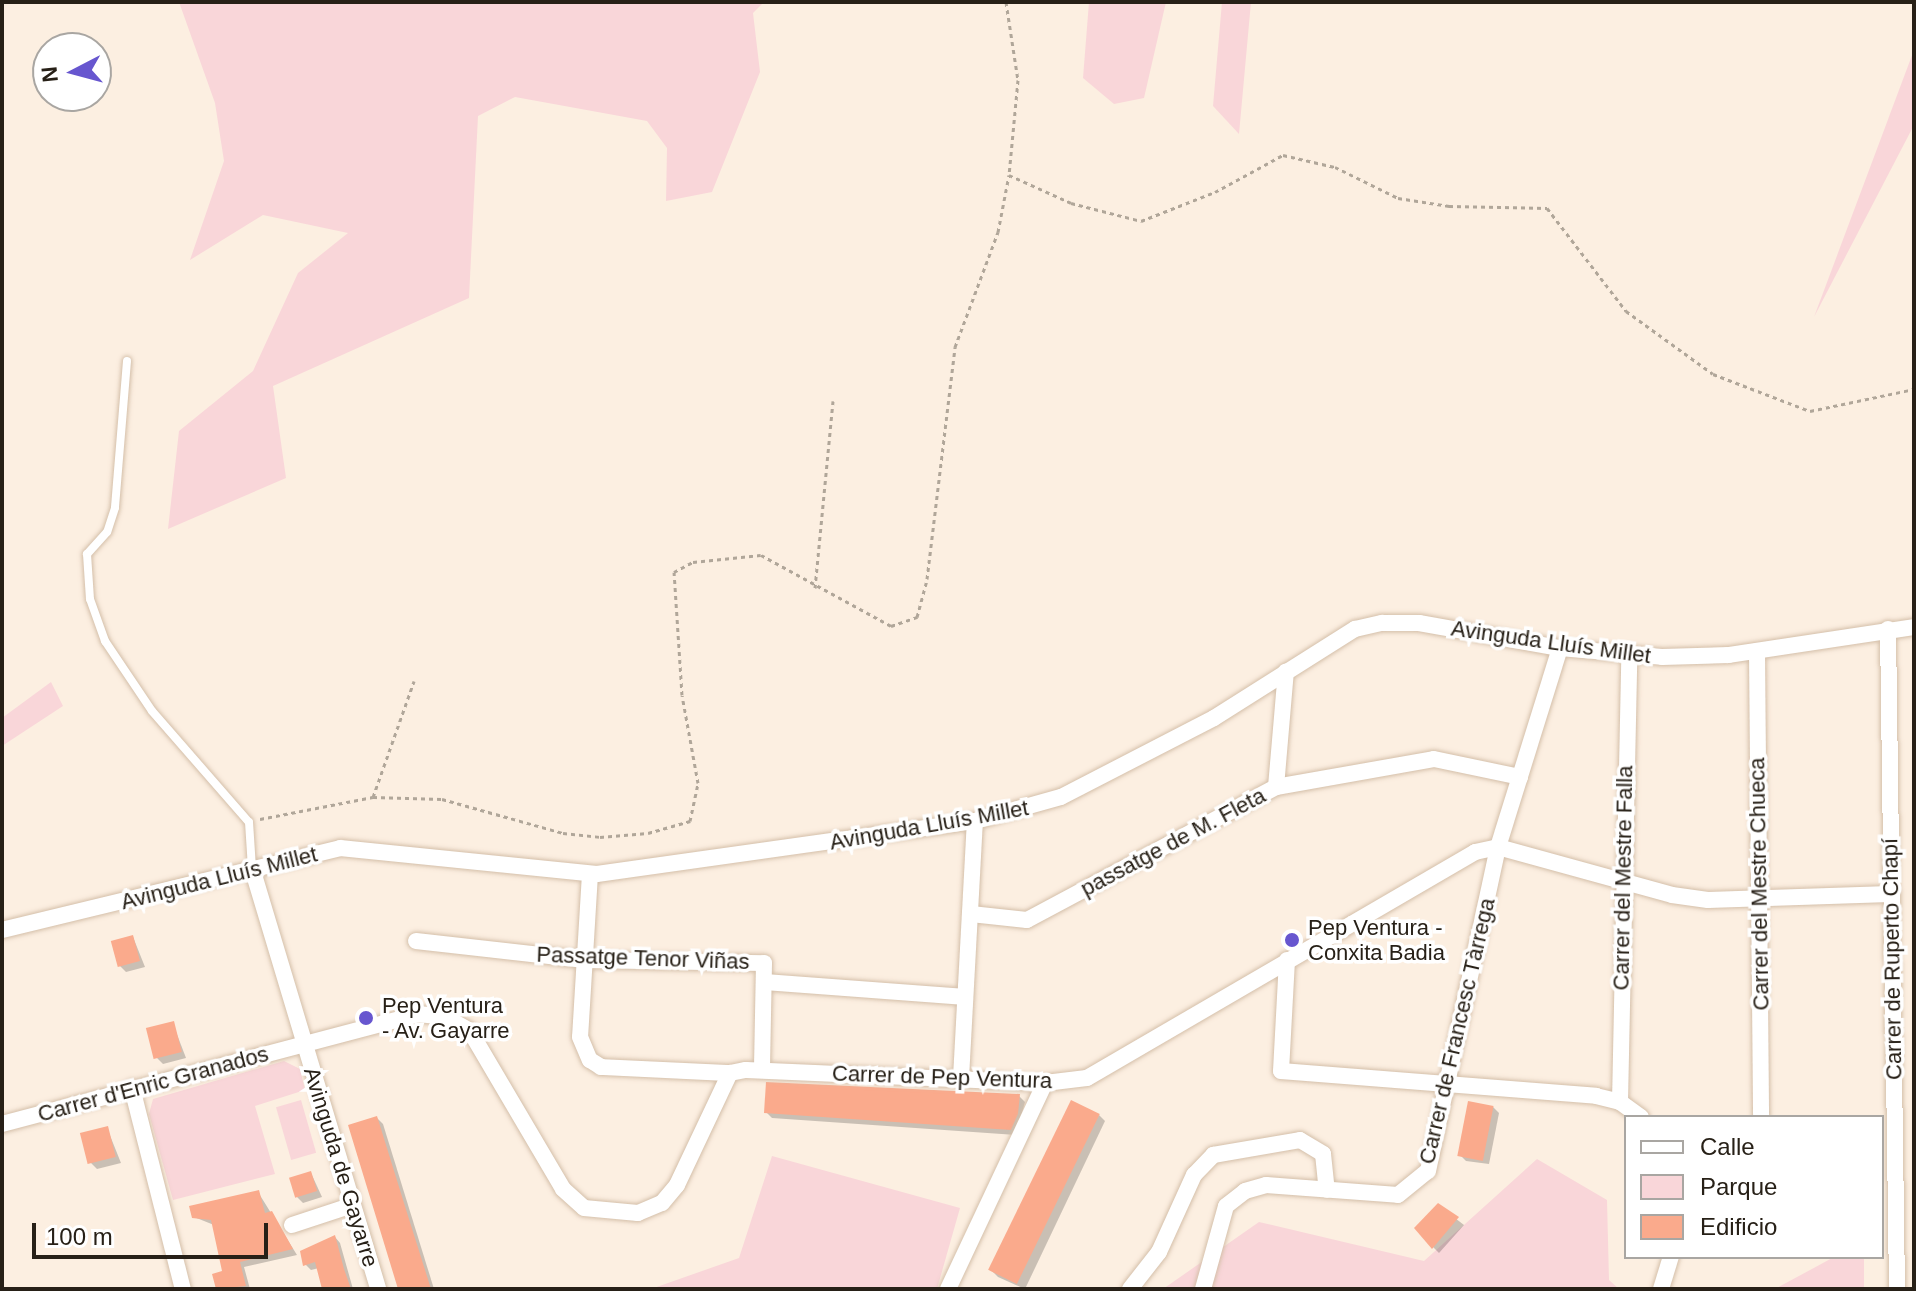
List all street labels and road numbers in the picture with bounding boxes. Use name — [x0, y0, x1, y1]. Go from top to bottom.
street label: Avinguda Lluís Millet — [1449, 615, 1653, 669]
street label: Carrer del Mestre Chueca — [1744, 757, 1774, 1011]
street label: Carrer del Mestre Falla — [1608, 765, 1638, 991]
street label: passatge de M. Fleta — [1076, 782, 1270, 902]
street label: Avinguda Lluís Millet — [828, 795, 1030, 855]
street label: Carrer de Ruperto Chapí — [1877, 838, 1907, 1080]
street label: Avinguda Lluís Millet — [118, 841, 320, 915]
street label: Carrer de Francesc Tàrrega — [1413, 895, 1501, 1167]
street label: Passatge Tenor Viñas — [536, 941, 750, 975]
street label: Carrer d'Enric Granados — [35, 1040, 271, 1128]
street label: Carrer de Pep Ventura — [832, 1060, 1052, 1094]
street label: Avinguda de Gayarre — [298, 1064, 384, 1270]

